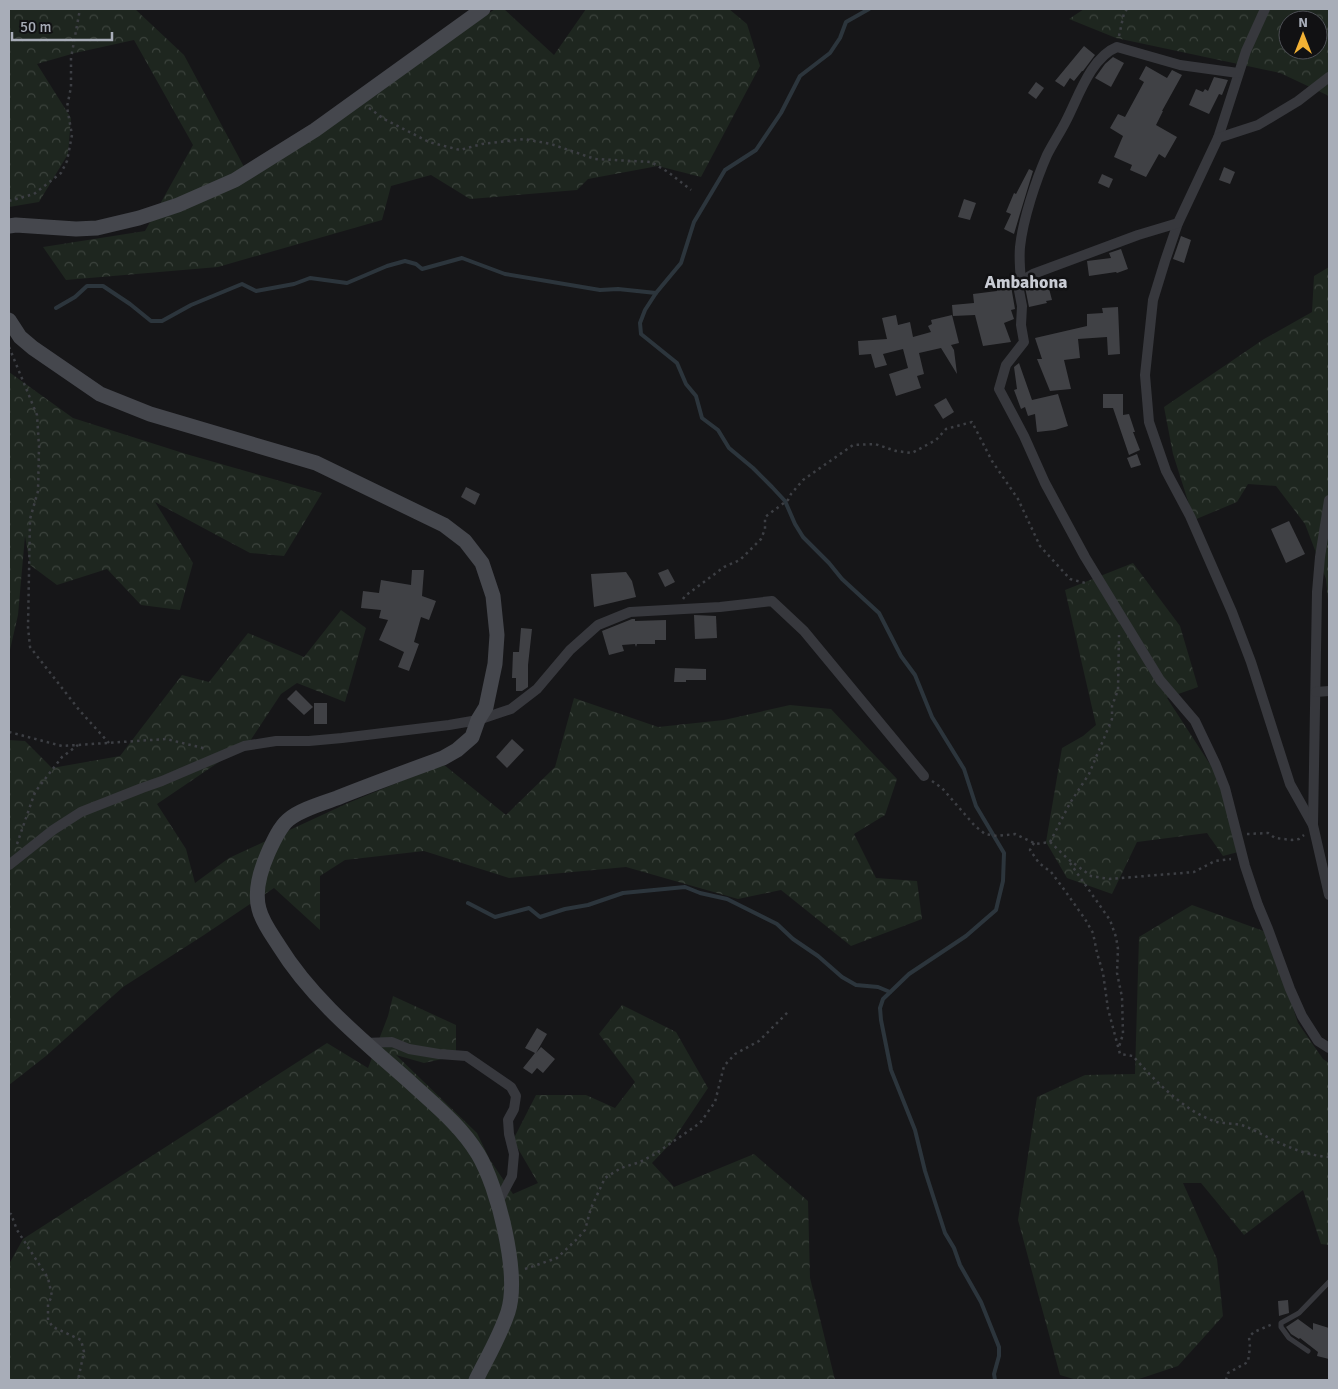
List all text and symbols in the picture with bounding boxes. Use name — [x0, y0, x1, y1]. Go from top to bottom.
scale bar — [12, 10, 112, 42]
north arrow — [1278, 10, 1328, 60]
text: N — [1298, 14, 1308, 31]
text: 50 m — [20, 18, 51, 36]
district label: Ambahona — [984, 271, 1068, 293]

